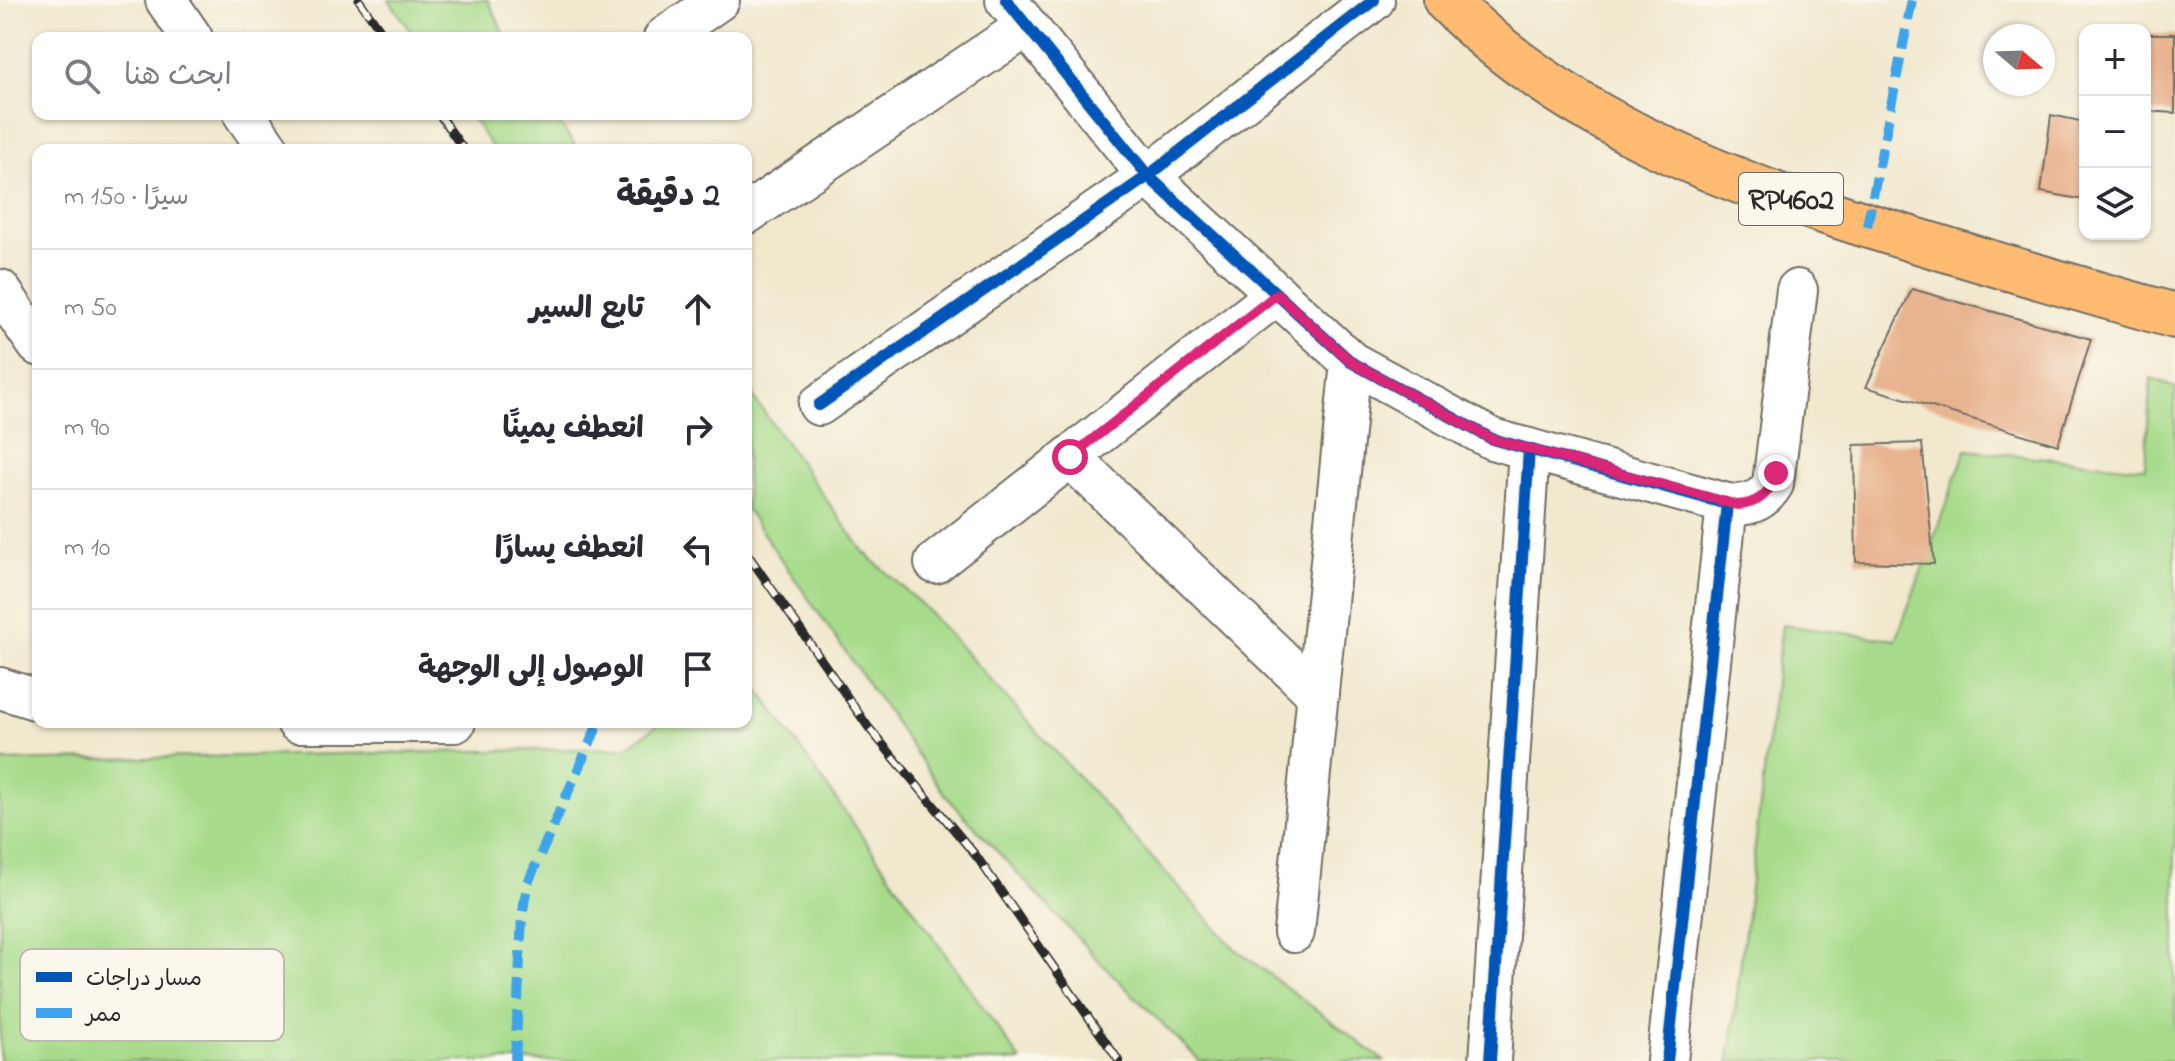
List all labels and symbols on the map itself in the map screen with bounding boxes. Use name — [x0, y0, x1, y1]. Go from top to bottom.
north arrow — [1983, 24, 2055, 96]
road number: RP4602 — [1739, 173, 1843, 225]
route start — [1052, 439, 1088, 475]
route end — [1758, 455, 1794, 491]
legend — [20, 949, 284, 1041]
text: مسار دراجات — [86, 964, 202, 996]
text: ممر — [84, 1000, 122, 1032]

